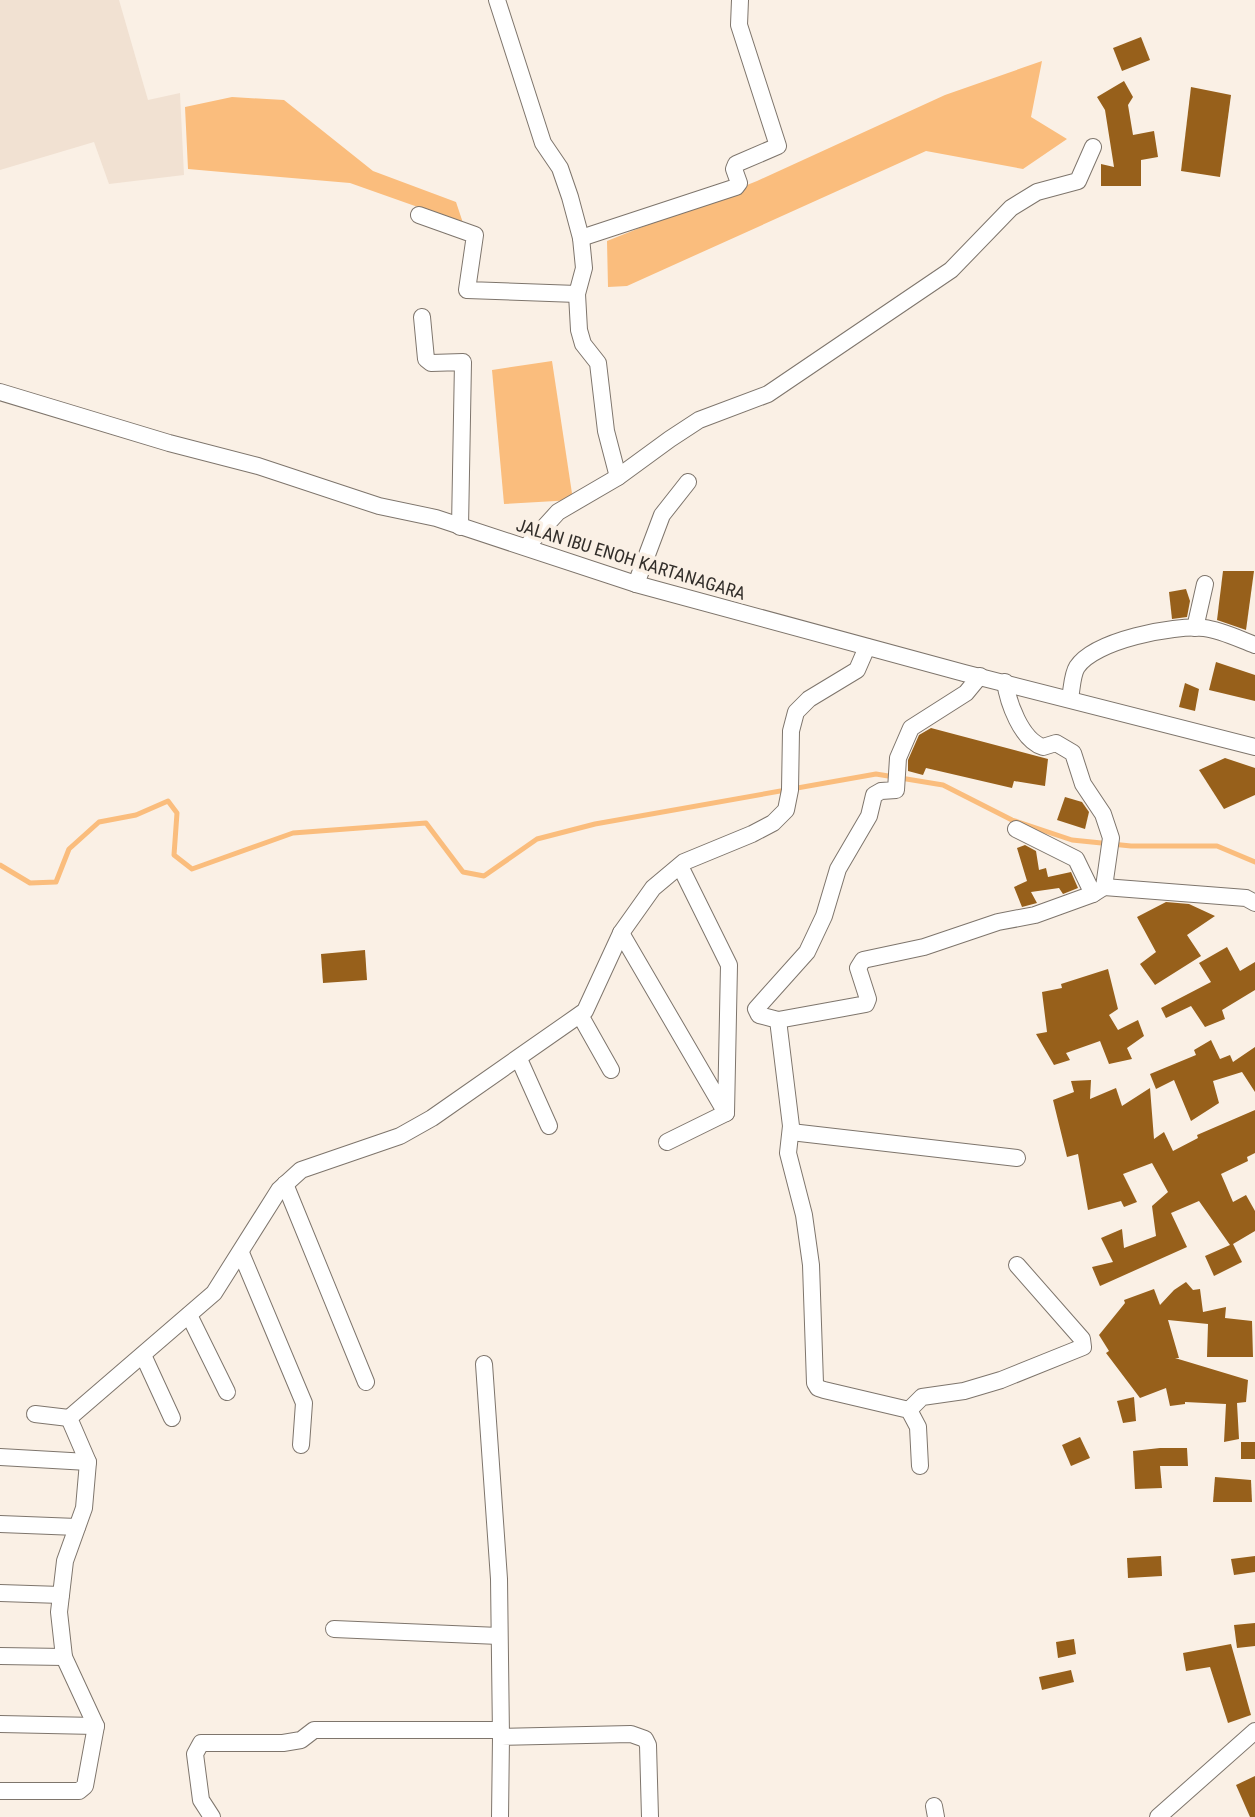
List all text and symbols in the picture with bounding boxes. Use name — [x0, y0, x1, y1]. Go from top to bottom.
street label: JALAN IBU ENOH KARTANAGARA — [514, 514, 749, 604]

